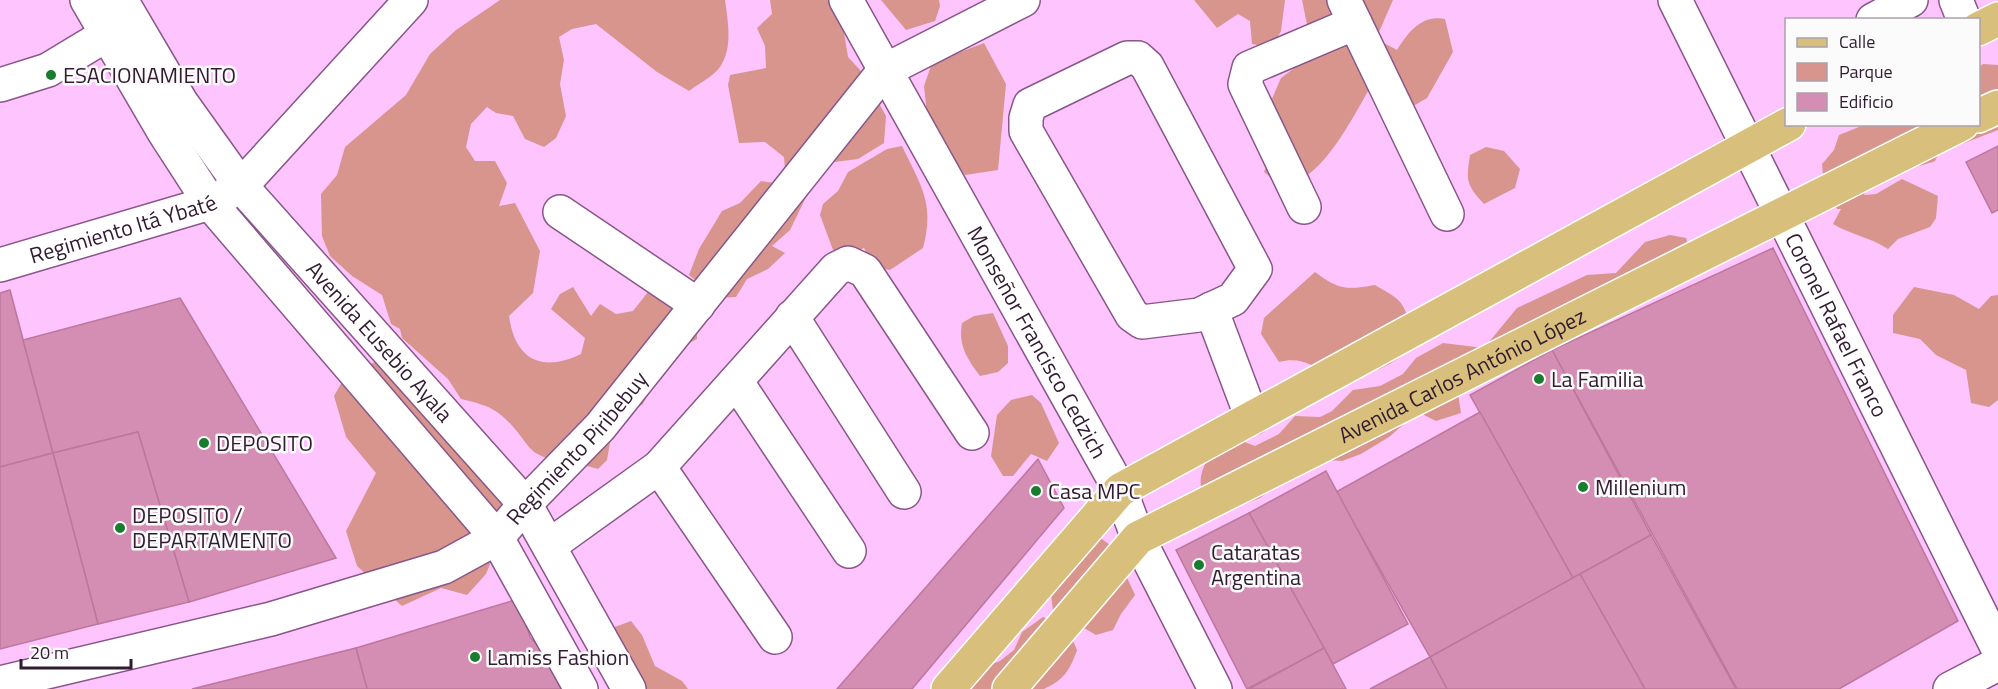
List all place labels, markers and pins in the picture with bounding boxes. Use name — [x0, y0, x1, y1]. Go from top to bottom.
place label: ESACIONAMIENTO — [63, 58, 236, 92]
marker: ESACIONAMIENTO — [44, 68, 58, 82]
place label: La Familia — [1551, 362, 1643, 396]
marker: La Familia — [1532, 372, 1546, 386]
place label: DEPOSITO — [216, 426, 313, 460]
marker: DEPOSITO — [197, 436, 211, 450]
place label: Millenium — [1595, 470, 1686, 504]
place label: Casa MPC — [1048, 474, 1141, 508]
marker: Millenium — [1576, 480, 1590, 494]
marker: Casa MPC — [1029, 484, 1043, 498]
place label: DEPOSITO / DEPARTAMENTO — [132, 498, 292, 557]
marker: DEPOSITO / DEPARTAMENTO — [113, 521, 127, 535]
place label: Cataratas Argentina — [1211, 535, 1301, 594]
marker: Cataratas Argentina — [1192, 558, 1206, 572]
place label: Lamiss Fashion — [487, 640, 629, 674]
marker: Lamiss Fashion — [468, 650, 482, 664]

